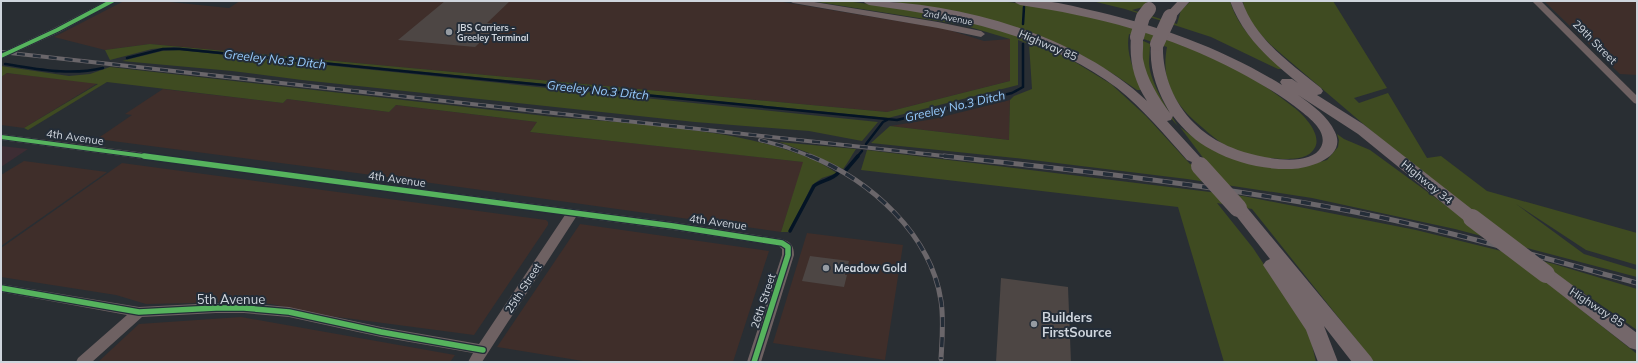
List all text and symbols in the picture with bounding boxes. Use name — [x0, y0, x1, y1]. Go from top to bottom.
street label: 2nd Avenue — [923, 7, 974, 27]
street label: 29th Street — [1570, 17, 1620, 67]
place label: JBS Carriers - Greeley Terminal — [457, 22, 529, 44]
street label: Highway 85 — [1017, 26, 1080, 64]
marker: JBS Carriers - Greeley Terminal — [444, 27, 454, 37]
water label: Greeley No.3 Ditch — [223, 46, 327, 72]
water label: Greeley No.3 Ditch — [546, 77, 650, 103]
water label: Greeley No.3 Ditch — [903, 87, 1007, 125]
street label: 4th Avenue — [45, 126, 105, 148]
street label: Highway 34 — [1399, 157, 1456, 207]
street label: 4th Avenue — [367, 168, 427, 190]
street label: 4th Avenue — [688, 211, 748, 233]
street label: 25th Street — [502, 260, 544, 316]
place label: Meadow Gold — [834, 261, 907, 275]
marker: Meadow Gold — [821, 263, 831, 273]
street label: 26th Street — [748, 272, 778, 330]
street label: Highway 85 — [1567, 284, 1627, 330]
street label: 5th Avenue — [197, 291, 265, 307]
place label: Builders FirstSource — [1042, 309, 1112, 340]
marker: Builders FirstSource — [1029, 319, 1039, 329]

